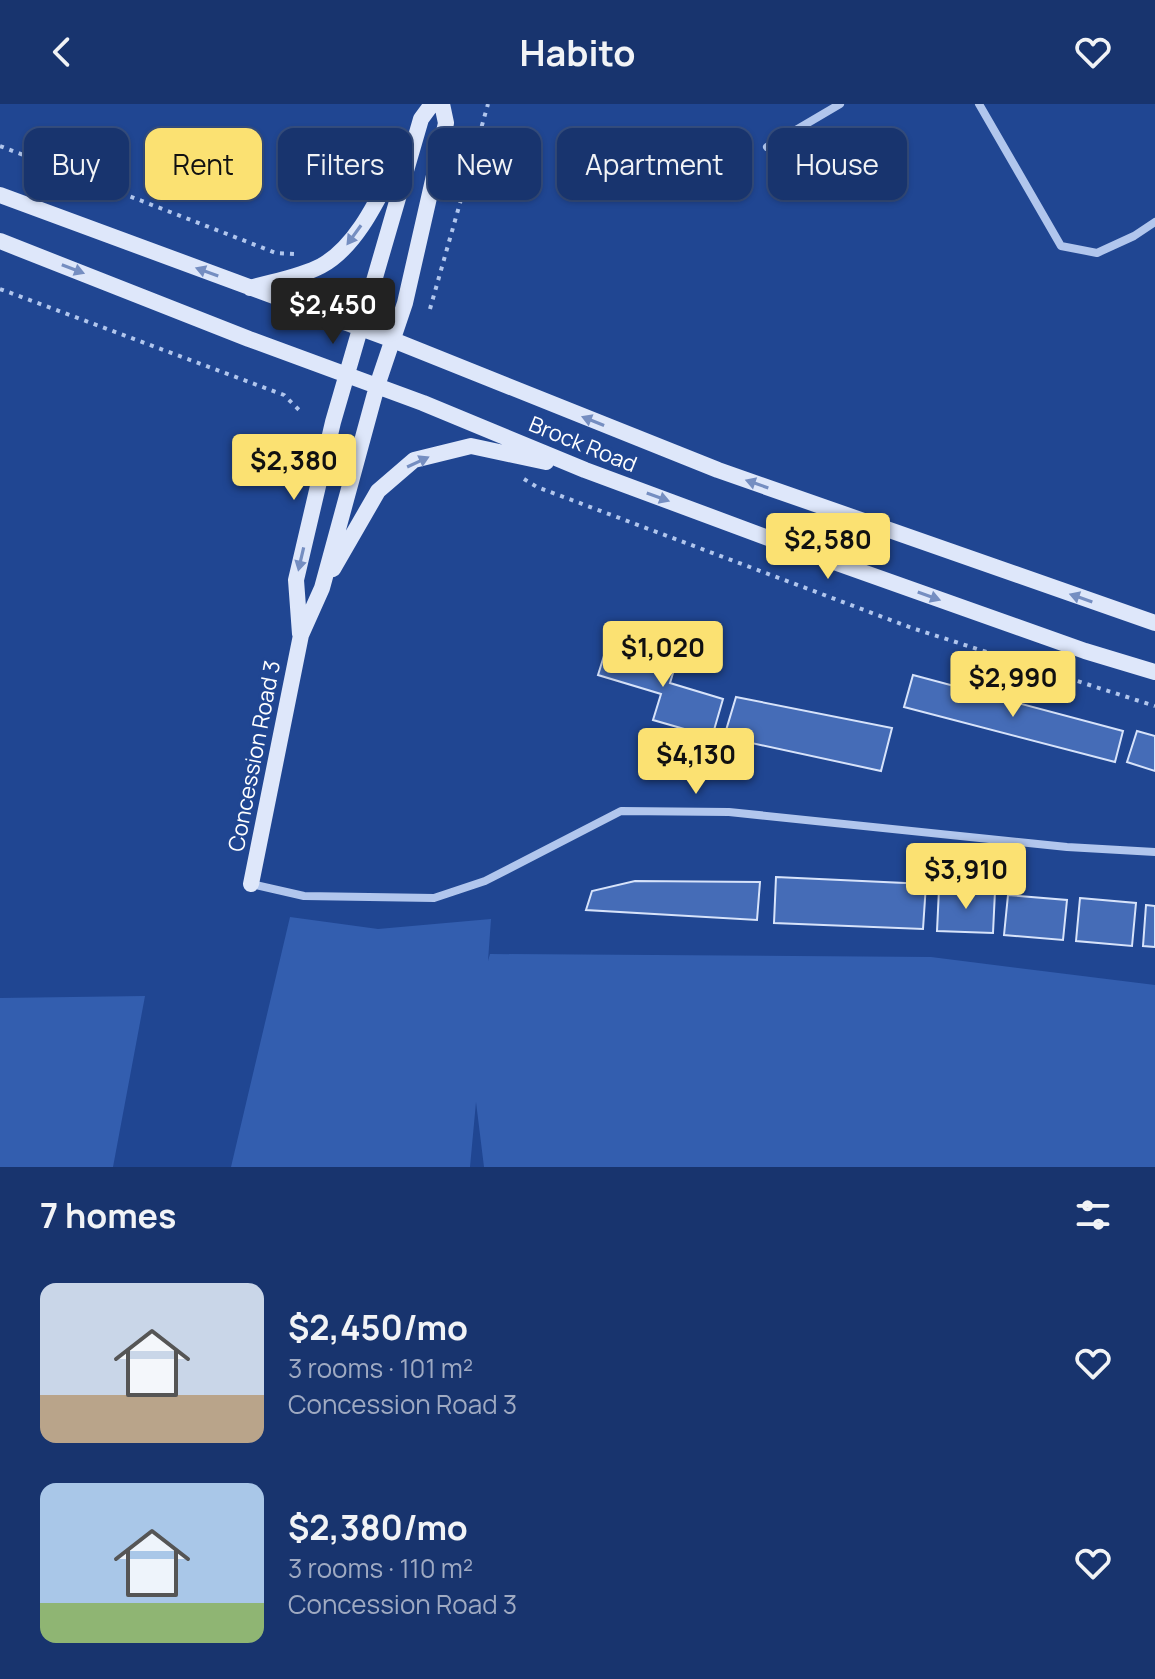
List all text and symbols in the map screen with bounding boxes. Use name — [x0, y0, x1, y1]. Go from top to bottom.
text: Habito — [520, 28, 635, 77]
icon: back — [40, 30, 84, 74]
icon: heart — [1071, 30, 1115, 74]
chip: Buy — [24, 128, 129, 200]
chip: Rent — [145, 128, 262, 200]
chip: Filters — [278, 128, 412, 200]
chip: New — [428, 128, 541, 200]
chip: Apartment — [557, 128, 752, 200]
chip: House — [768, 128, 907, 200]
one-way arrow — [346, 224, 362, 246]
one-way arrow — [61, 263, 85, 276]
one-way arrow — [195, 265, 219, 278]
pin: $2,450 — [268, 278, 398, 346]
text: $2,450 — [289, 286, 377, 322]
street label: Brock Road — [525, 409, 641, 479]
one-way arrow — [581, 414, 605, 427]
pin: $2,380 — [229, 434, 359, 502]
text: $2,380 — [250, 442, 338, 478]
one-way arrow — [406, 455, 429, 468]
one-way arrow — [744, 477, 768, 490]
one-way arrow — [646, 491, 670, 504]
pin: $2,580 — [763, 513, 893, 581]
text: $2,580 — [784, 521, 872, 557]
one-way arrow — [294, 547, 307, 572]
one-way arrow — [917, 590, 941, 602]
one-way arrow — [1069, 591, 1093, 603]
pin: $1,020 — [598, 621, 728, 689]
text: $1,020 — [621, 629, 705, 665]
pin: $2,990 — [948, 651, 1078, 719]
street label: Concession Road 3 — [221, 658, 287, 854]
text: $2,990 — [968, 659, 1058, 695]
pin: $4,130 — [631, 728, 761, 796]
text: $4,130 — [656, 736, 736, 772]
pin: $3,910 — [901, 843, 1031, 911]
text: $3,910 — [924, 851, 1008, 887]
text: 7 homes — [40, 1192, 176, 1238]
icon: filters — [1071, 1193, 1115, 1237]
text: $2,450/mo — [288, 1304, 468, 1350]
icon: home — [104, 1315, 200, 1411]
icon: heart — [1071, 1341, 1115, 1385]
text: 3 rooms · 101 m² — [288, 1350, 473, 1386]
text: Concession Road 3 — [288, 1386, 517, 1422]
text: $2,380/mo — [288, 1504, 468, 1550]
icon: home — [104, 1515, 200, 1611]
icon: heart — [1071, 1541, 1115, 1585]
text: 3 rooms · 110 m² — [288, 1550, 473, 1586]
text: Concession Road 3 — [288, 1586, 517, 1622]

